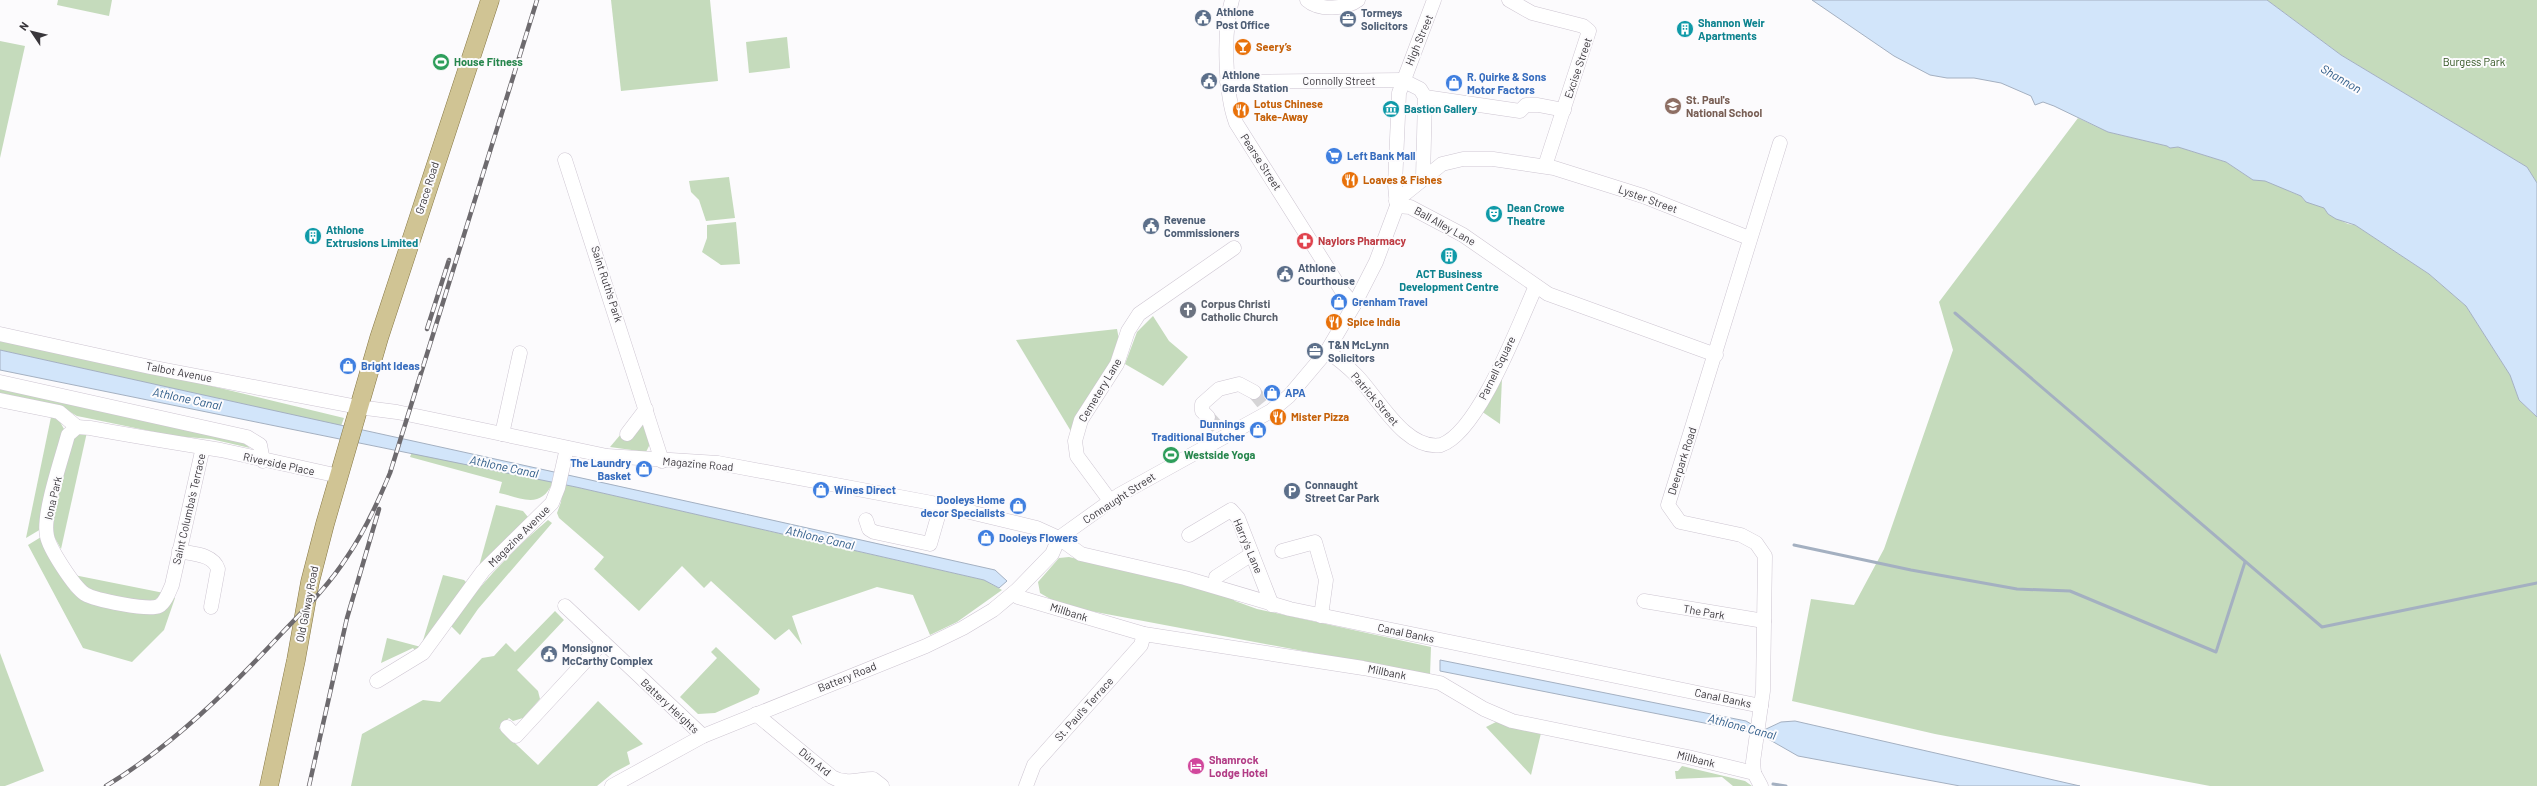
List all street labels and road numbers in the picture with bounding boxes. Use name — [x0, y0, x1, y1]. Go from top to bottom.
street label: High Street — [1402, 12, 1435, 67]
street label: Excise Street — [1561, 36, 1594, 100]
street label: Connolly Street — [1303, 74, 1375, 87]
street label: Pearse Street — [1238, 131, 1285, 193]
street label: Grace Road — [412, 160, 441, 216]
street label: Lyster Street — [1617, 182, 1680, 215]
street label: Ball Alley Lane — [1412, 203, 1478, 248]
street label: Saint Ruth's Park — [589, 244, 626, 324]
street label: Parnell Square — [1476, 334, 1518, 402]
street label: Cemetery Lane — [1075, 355, 1124, 424]
street label: Talbot Avenue — [145, 359, 213, 384]
street label: Patrick Street — [1349, 369, 1402, 428]
street label: Deerpark Road — [1664, 425, 1699, 496]
street label: Riverside Place — [242, 450, 316, 477]
street label: Saint Columba's Terrace — [169, 452, 208, 566]
street label: Magazine Road — [662, 454, 734, 473]
street label: Connaught Street — [1080, 469, 1158, 526]
street label: Iona Park — [41, 474, 64, 521]
street label: Magazine Avenue — [485, 502, 552, 569]
street label: Harry's Lane — [1231, 516, 1266, 575]
street label: Old Galway Road — [293, 565, 320, 643]
street label: Millbank — [1049, 600, 1090, 624]
street label: The Park — [1682, 601, 1726, 622]
street label: Canal Banks — [1377, 620, 1436, 645]
street label: Battery Road — [816, 659, 878, 694]
street label: Millbank — [1367, 661, 1408, 682]
street label: St. Paul's Terrace — [1052, 674, 1116, 743]
street label: Battery Heights — [639, 675, 702, 736]
street label: Canal Banks — [1694, 685, 1753, 710]
street label: Dún Ard — [797, 745, 834, 778]
street label: Millbank — [1676, 748, 1717, 770]

